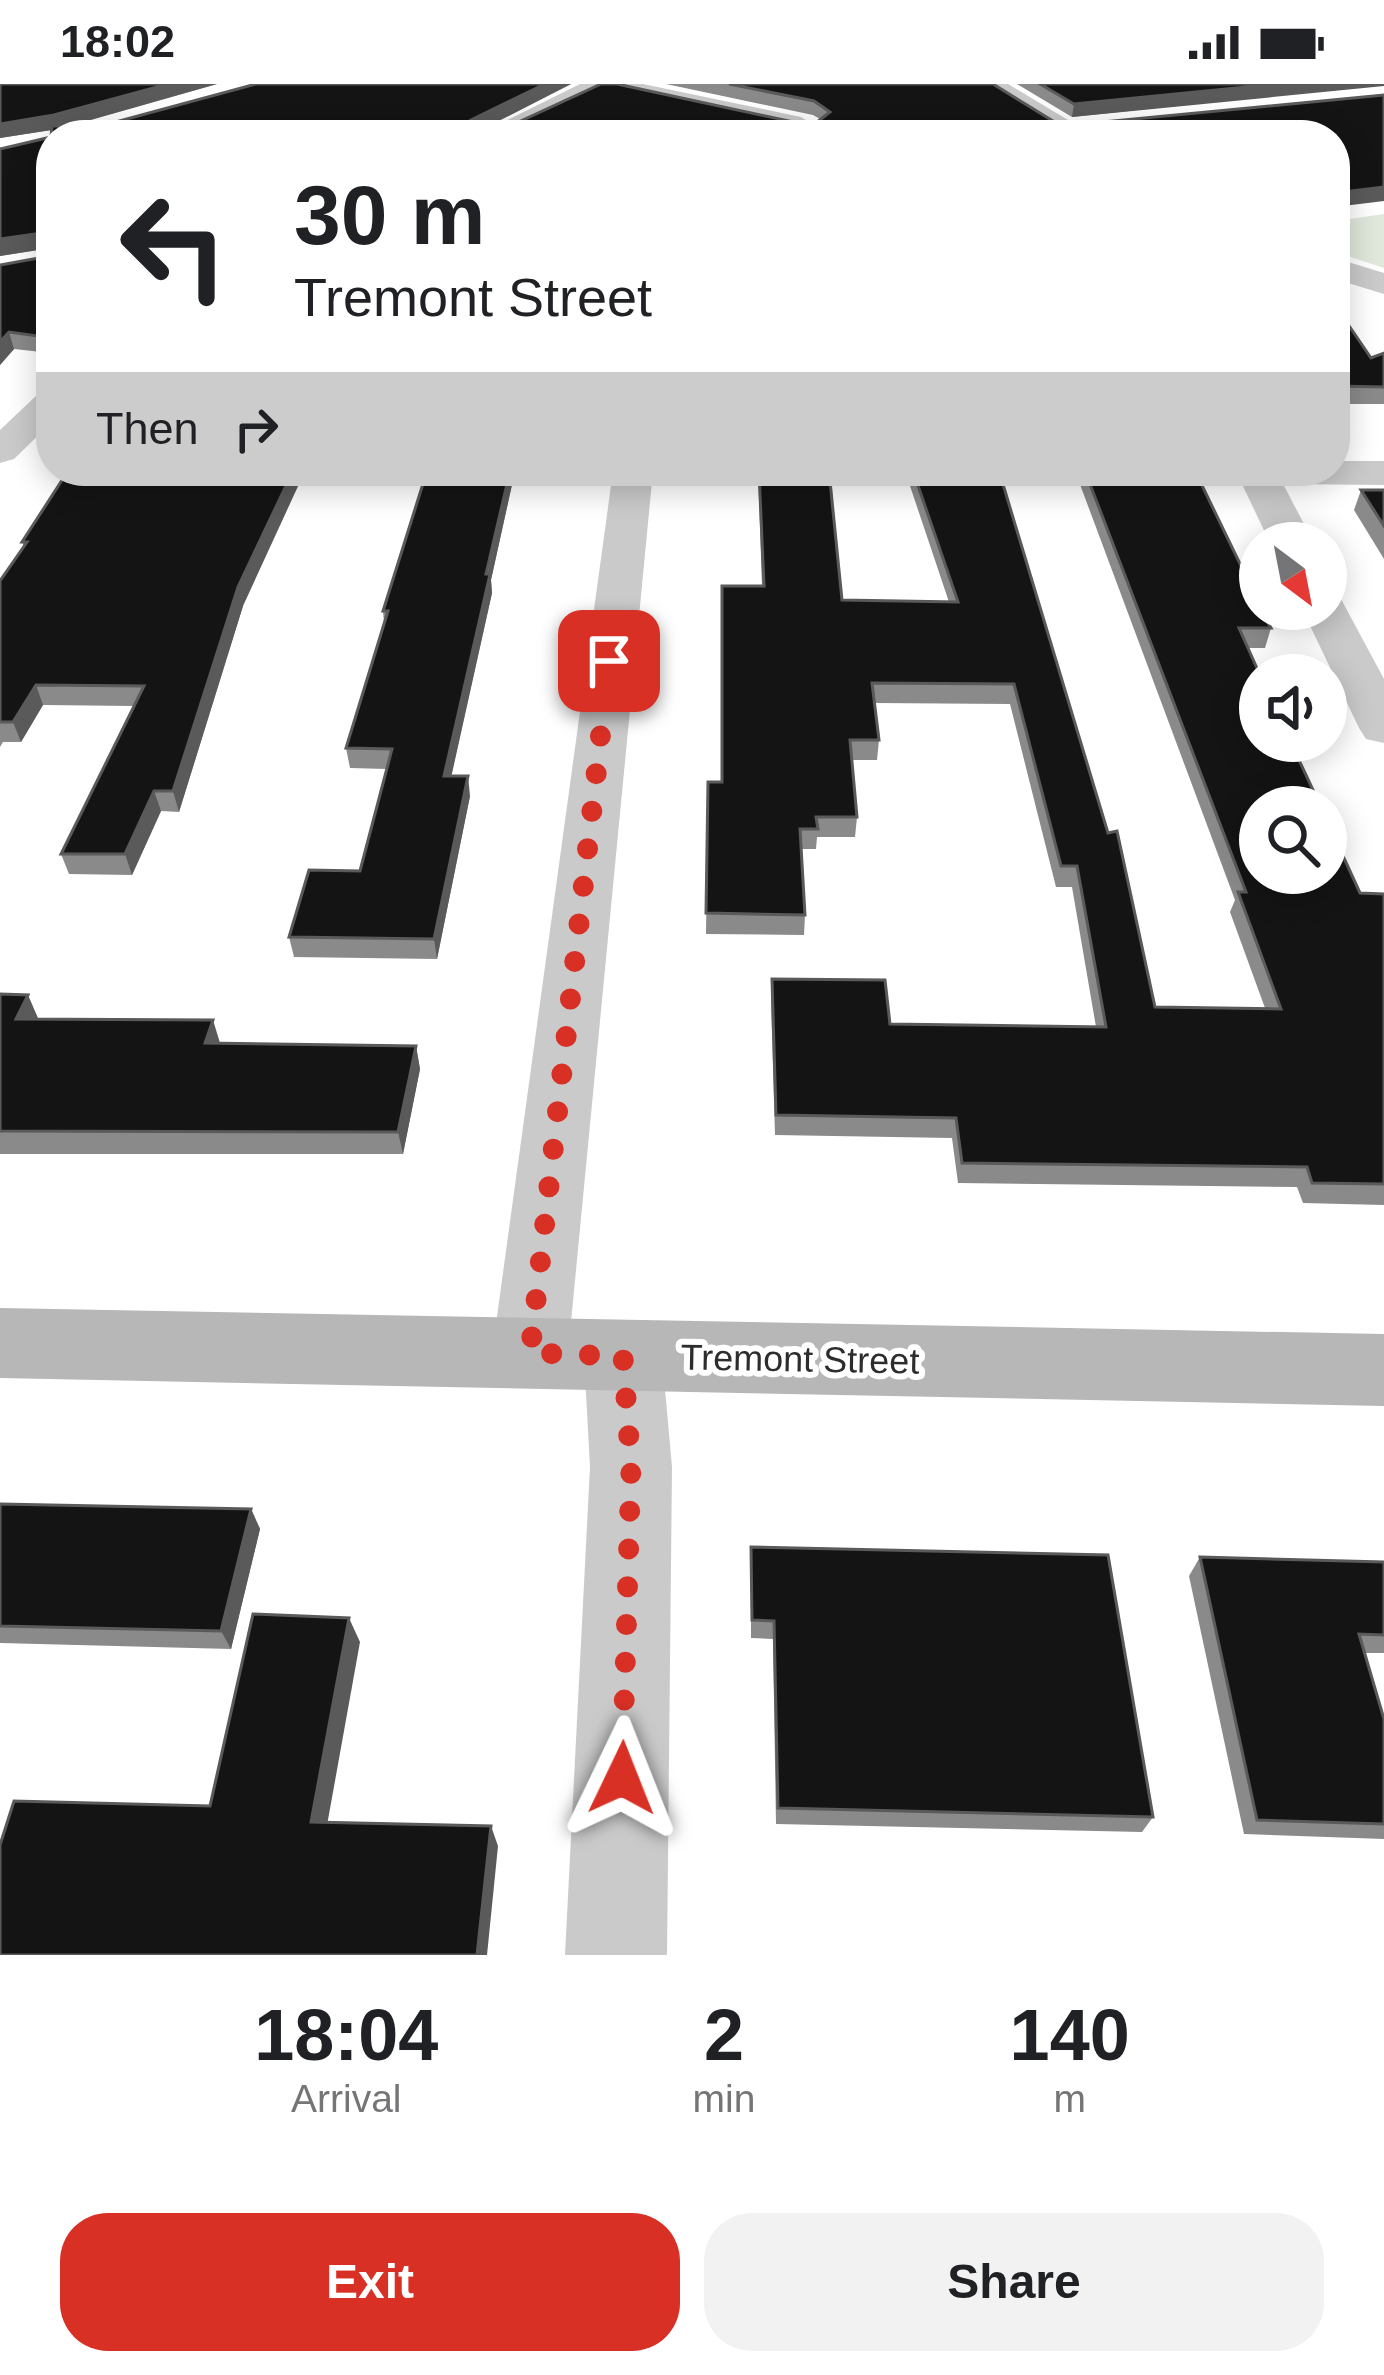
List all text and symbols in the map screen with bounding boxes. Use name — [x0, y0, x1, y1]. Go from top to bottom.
text: 18:02 — [60, 16, 175, 67]
icon: left — [96, 168, 252, 324]
text: 30 m — [294, 168, 485, 262]
text: Tremont Street — [294, 267, 652, 327]
icon: right — [223, 396, 289, 462]
text: Then — [96, 403, 199, 454]
north arrow — [1239, 522, 1347, 630]
map controls — [1239, 522, 1347, 894]
pin — [558, 610, 660, 712]
icon: arrive — [576, 628, 642, 694]
button: sound — [1239, 654, 1347, 762]
button: search — [1239, 786, 1347, 894]
street label: Tremont Street — [680, 1336, 920, 1382]
position arrow — [559, 1715, 685, 1841]
text: 18:04 — [254, 1995, 438, 2075]
text: 2 — [704, 1995, 744, 2075]
text: 140 — [1010, 1995, 1130, 2075]
text: Arrival — [291, 2077, 402, 2120]
text: min — [693, 2077, 755, 2120]
text: m — [1053, 2077, 1086, 2120]
button: Exit — [60, 2213, 680, 2351]
button: Share — [704, 2213, 1324, 2351]

